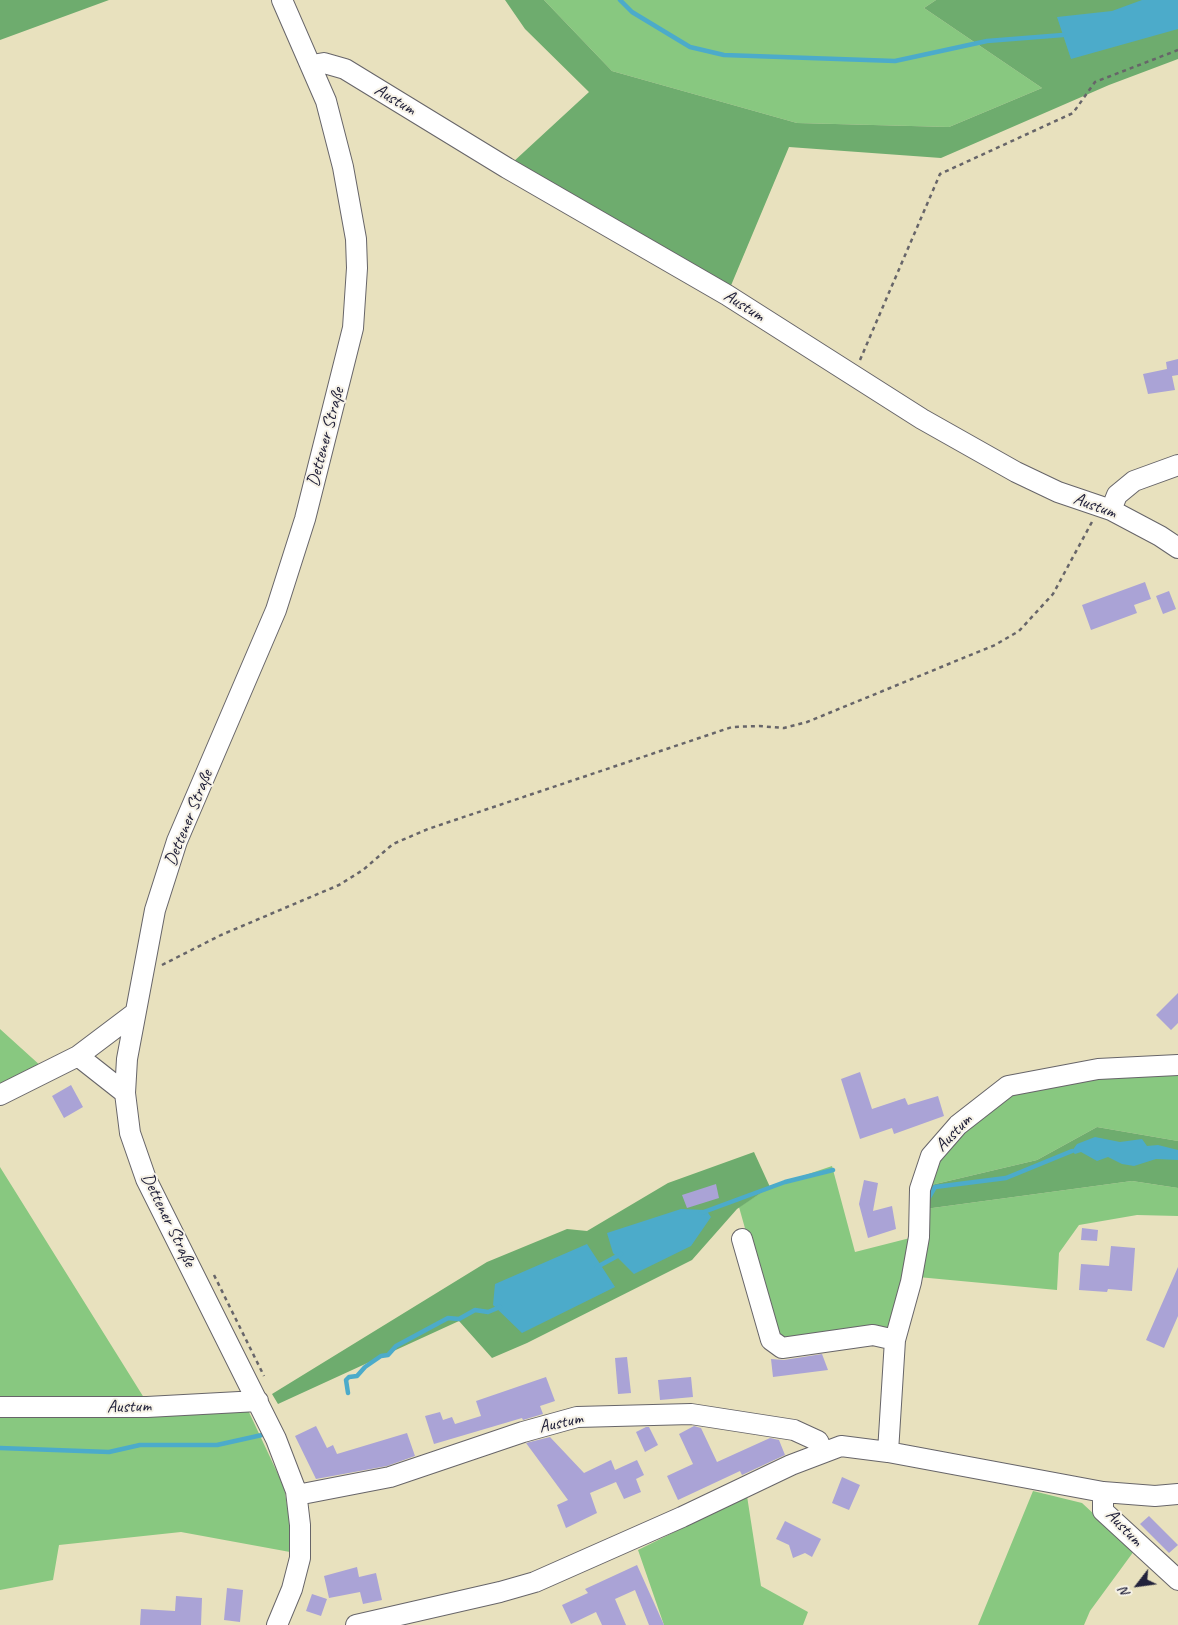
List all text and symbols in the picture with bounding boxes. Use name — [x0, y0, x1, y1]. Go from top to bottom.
street label: Austum — [370, 79, 420, 121]
street label: Austum — [719, 285, 769, 327]
street label: Dettener Straße — [302, 385, 350, 489]
street label: Austum — [1070, 488, 1120, 524]
street label: Dettener Straße — [160, 767, 218, 869]
street label: Austum — [931, 1110, 977, 1156]
street label: Dettener Straße — [136, 1170, 200, 1270]
street label: Austum — [107, 1396, 151, 1418]
street label: Austum — [537, 1408, 585, 1438]
street label: Austum — [1101, 1505, 1147, 1551]
north arrow — [1113, 1560, 1163, 1610]
text: N — [1115, 1585, 1134, 1601]

